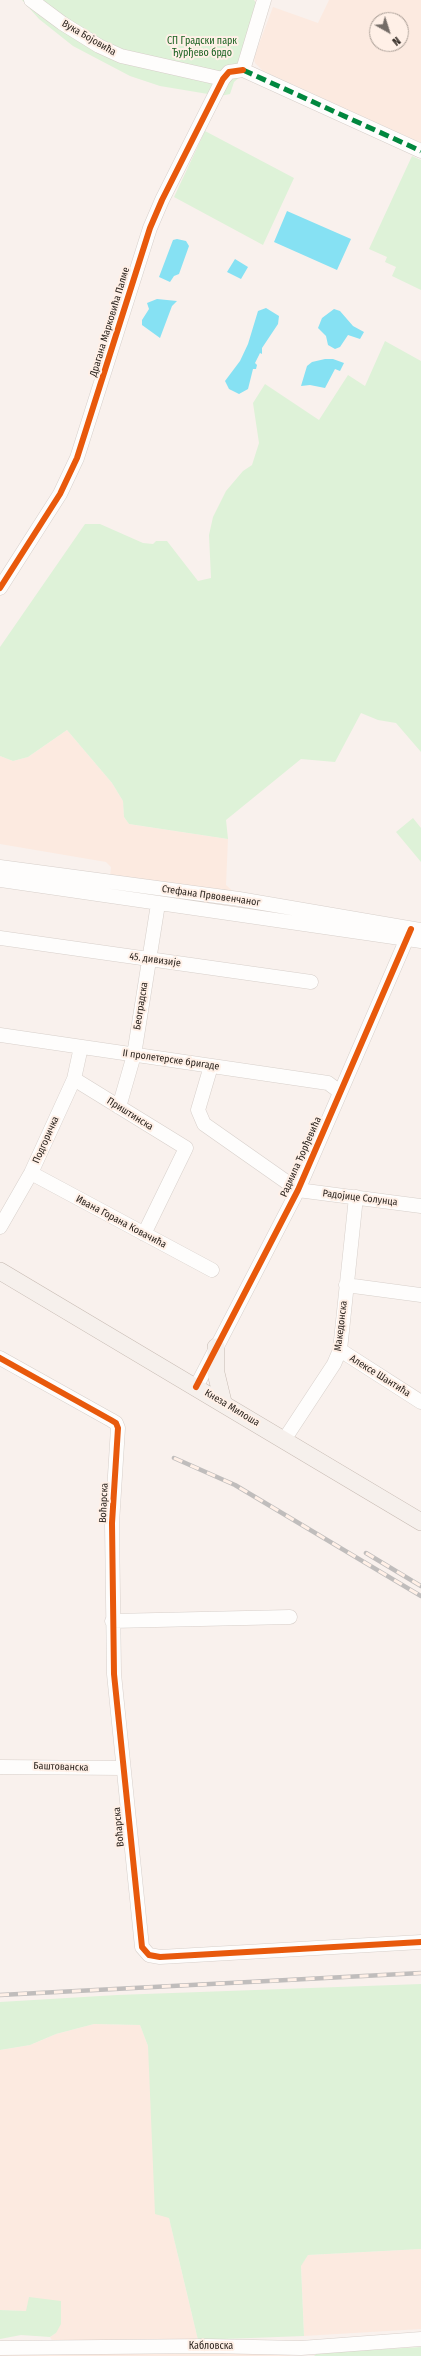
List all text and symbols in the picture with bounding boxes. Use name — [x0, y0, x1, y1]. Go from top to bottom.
north arrow — [369, 12, 409, 52]
street label: Вука Бојовића — [60, 18, 118, 58]
text: N — [390, 34, 403, 48]
park label: СП Градски парк Ђурђево брдо — [167, 35, 237, 58]
street label: Драгана Марковића Палме — [88, 266, 132, 378]
street label: Стефана Првовенчаног — [161, 883, 261, 909]
street label: 45. дивизије — [128, 950, 182, 970]
street label: Београдска — [131, 981, 151, 1031]
street label: II пролетерске бригаде — [122, 1047, 220, 1073]
street label: Приштинска — [105, 1095, 155, 1133]
street label: Подгоричка — [30, 1115, 62, 1165]
street label: Радмила Ђорђевића — [278, 1115, 324, 1199]
street label: Радојице Солунца — [322, 1187, 398, 1209]
street label: Ивана Горана Ковачића — [74, 1193, 168, 1251]
street label: Македонска — [332, 1300, 350, 1352]
street label: Алексе Шантића — [347, 1353, 413, 1399]
street label: Кнеза Милоша — [202, 1387, 262, 1429]
street label: Воћарска — [97, 1483, 111, 1523]
street label: Баштованска — [33, 1760, 89, 1774]
street label: Воћарска — [111, 1806, 127, 1848]
street label: Кабловска — [189, 2340, 233, 2352]

